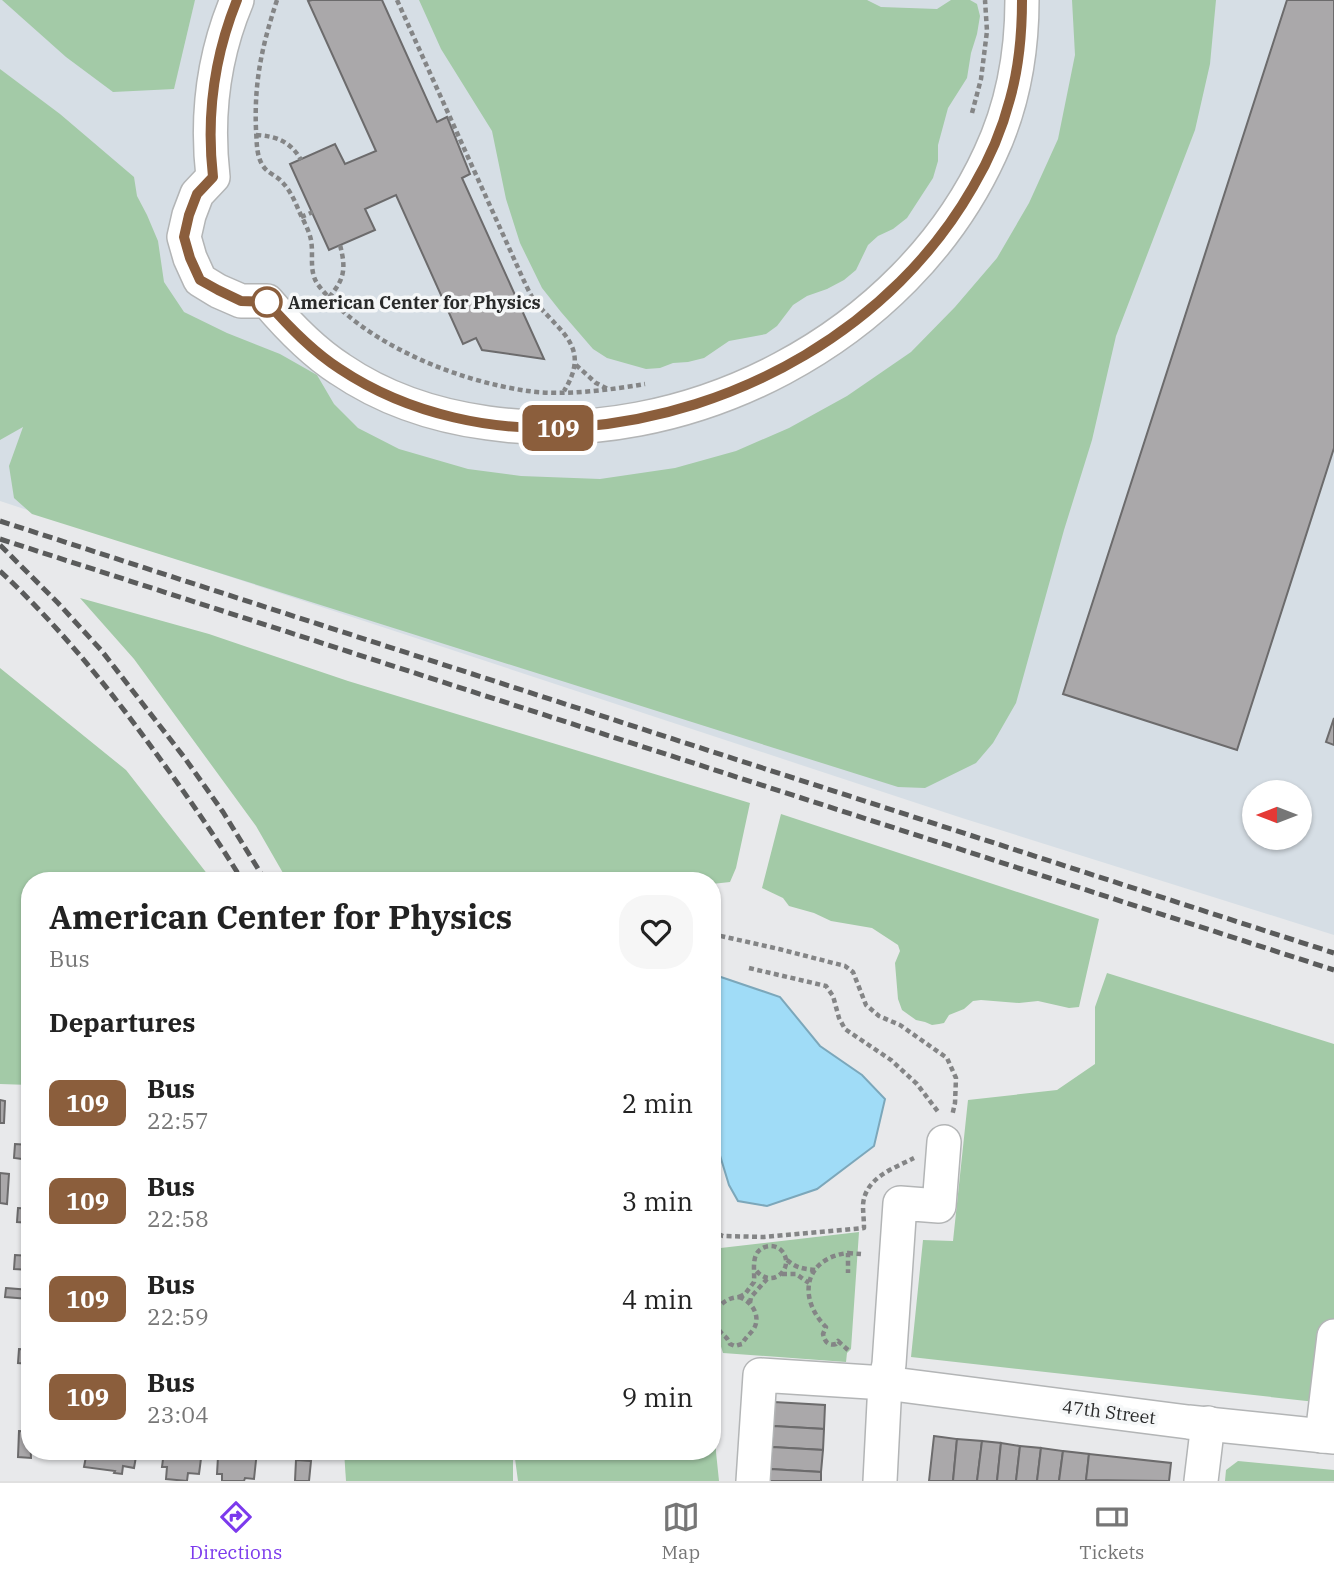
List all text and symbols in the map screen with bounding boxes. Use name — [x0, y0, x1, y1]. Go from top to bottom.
marker: American Center for Physics — [252, 287, 282, 317]
place label: American Center for Physics — [288, 291, 541, 314]
line badge: 109 — [518, 405, 598, 451]
text: 109 — [536, 412, 580, 444]
north arrow — [1242, 780, 1312, 850]
map controls — [1242, 780, 1312, 850]
text: American Center for Physics — [49, 895, 512, 938]
button: heart — [619, 895, 693, 969]
text: Bus — [49, 943, 90, 973]
text: Departures — [49, 1005, 195, 1039]
text: Bus — [147, 1071, 195, 1105]
text: 2 min — [622, 1086, 693, 1120]
text: 109 — [66, 1087, 109, 1119]
text: 22:57 — [147, 1105, 209, 1135]
text: Bus — [147, 1169, 195, 1203]
text: 3 min — [622, 1184, 693, 1218]
text: 109 — [66, 1185, 109, 1217]
text: 22:58 — [147, 1203, 209, 1233]
text: Bus — [147, 1267, 195, 1301]
text: 4 min — [622, 1282, 693, 1316]
text: 109 — [66, 1283, 109, 1315]
text: 22:59 — [147, 1301, 209, 1331]
text: Bus — [147, 1365, 195, 1399]
text: 9 min — [622, 1380, 693, 1414]
text: 109 — [66, 1381, 109, 1413]
street label: 47th Street — [1061, 1395, 1157, 1429]
text: 23:04 — [147, 1399, 209, 1429]
tab: Directions — [190, 1498, 282, 1564]
tab: Map — [661, 1498, 700, 1564]
tab: Tickets — [1079, 1498, 1144, 1564]

